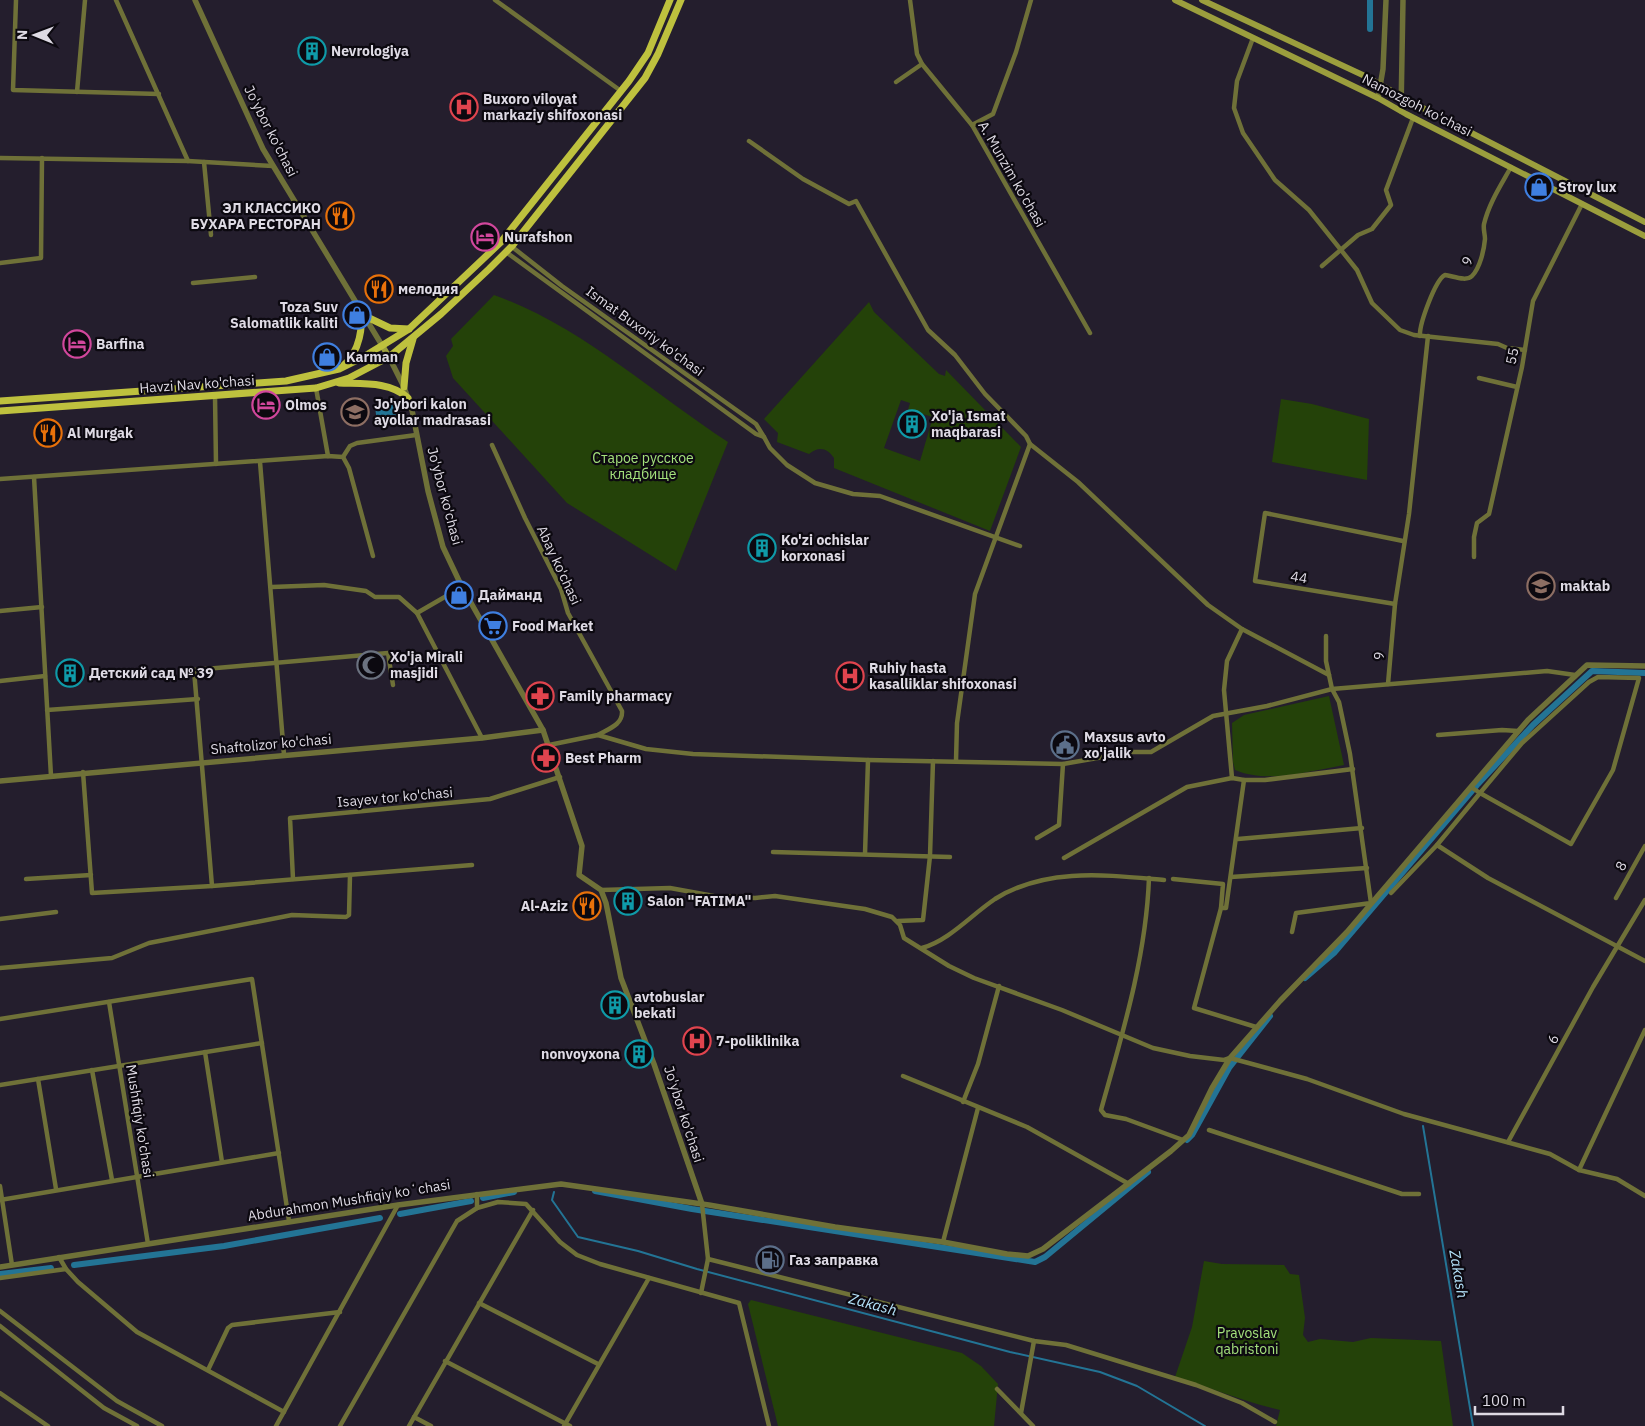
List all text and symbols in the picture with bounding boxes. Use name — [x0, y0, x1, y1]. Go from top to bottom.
north arrow — [10, 10, 60, 60]
text: N — [13, 30, 31, 40]
building icon: Nevrologiya — [297, 36, 327, 66]
place label: Nevrologiya — [331, 42, 409, 60]
street label: Namozgoh ko'chasi — [1359, 70, 1475, 140]
street label: Jo'ybor ko'chasi — [240, 82, 302, 180]
place label: Buxoro viloyat markaziy shifoxonasi — [483, 90, 622, 124]
hospital icon: Buxoro viloyat markaziy shifoxonasi — [449, 92, 479, 122]
street label: A. Munzim ko'chasi — [974, 118, 1050, 230]
shop icon: Stroy lux — [1524, 172, 1554, 202]
place label: Stroy lux — [1558, 178, 1617, 196]
place label: ЭЛ КЛАССИКО БУХАРА РЕСТОРАН — [191, 199, 321, 233]
restaurant icon: ЭЛ КЛАССИКО БУХАРА РЕСТОРАН — [325, 201, 355, 231]
hotel icon: Nurafshon — [470, 222, 500, 252]
place label: Nurafshon — [504, 228, 573, 246]
street label: 9 — [1457, 253, 1477, 269]
restaurant icon: мелодия — [364, 274, 394, 304]
place label: мелодия — [398, 280, 458, 298]
street label: Ismat Buxoriy ko'chasi — [582, 282, 708, 380]
place label: Toza Suv Salomatlik kaliti — [230, 298, 338, 332]
shop icon: Toza Suv Salomatlik kaliti — [342, 300, 372, 330]
hotel icon: Barfina — [62, 329, 92, 359]
place label: Barfina — [96, 335, 144, 353]
shop icon: Karman — [312, 342, 342, 372]
street label: 55 — [1502, 346, 1522, 366]
place label: Karman — [346, 348, 398, 366]
street label: Havzi Nav ko'chasi — [139, 371, 255, 397]
hotel icon: Olmos — [251, 390, 281, 420]
place label: Jo'ybori kalon ayollar madrasasi — [374, 395, 491, 429]
place label: Olmos — [285, 396, 327, 414]
school or university icon: Jo'ybori kalon ayollar madrasasi — [340, 397, 370, 427]
place label: Xo'ja Ismat maqbarasi — [931, 407, 1006, 441]
building icon: Xo'ja Ismat maqbarasi — [897, 409, 927, 439]
restaurant icon: Al Murgak — [33, 418, 63, 448]
place label: Al Murgak — [67, 424, 134, 442]
street label: Jo'ybor ko'chasi — [423, 445, 467, 547]
park label: Старое русское кладбище — [592, 449, 694, 483]
street label: Abay ko'chasi — [533, 523, 585, 607]
place label: Ko'zi ochislar korxonasi — [781, 531, 869, 565]
building icon: Ko'zi ochislar korxonasi — [747, 533, 777, 563]
street label: 44 — [1289, 567, 1309, 587]
school or university icon: maktab — [1526, 571, 1556, 601]
place label: maktab — [1560, 577, 1610, 595]
shop icon: Дайманд — [444, 580, 474, 610]
place label: Дайманд — [478, 586, 542, 604]
supermarket icon: Food Market — [478, 611, 508, 641]
place label: Food Market — [512, 617, 593, 635]
place label: Xo'ja Mirali masjidi — [390, 648, 463, 682]
mosque icon: Xo'ja Mirali masjidi — [356, 650, 386, 680]
street label: 9 — [1370, 651, 1388, 661]
building icon: Детский сад № 39 — [55, 658, 85, 688]
place label: Ruhiy hasta kasalliklar shifoxonasi — [869, 659, 1017, 693]
hospital icon: Ruhiy hasta kasalliklar shifoxonasi — [835, 661, 865, 691]
place label: Детский сад № 39 — [89, 664, 214, 682]
pharmacy icon: Family pharmacy — [525, 681, 555, 711]
place label: Family pharmacy — [559, 687, 672, 705]
place label: Maxsus avto xo'jalik — [1084, 728, 1166, 762]
street label: Shaftolizor ko'chasi — [210, 730, 332, 758]
public building icon: Maxsus avto xo'jalik — [1050, 730, 1080, 760]
pharmacy icon: Best Pharm — [531, 743, 561, 773]
place label: Best Pharm — [565, 749, 641, 767]
street label: Isayev tor ko'chasi — [336, 783, 454, 811]
street label: 8 — [1611, 858, 1631, 874]
building icon: Salon "FATIMA" — [613, 886, 643, 916]
restaurant icon: Al-Aziz — [572, 891, 602, 921]
place label: Salon "FATIMA" — [647, 892, 751, 910]
place label: Al-Aziz — [521, 897, 568, 915]
place label: avtobuslar bekati — [634, 988, 705, 1022]
building icon: avtobuslar bekati — [600, 990, 630, 1020]
hospital icon: 7-poliklinika — [682, 1026, 712, 1056]
street label: 6 — [1543, 1031, 1563, 1047]
place label: 7-poliklinika — [716, 1032, 799, 1050]
building icon: nonvoyxona — [624, 1039, 654, 1069]
place label: nonvoyxona — [541, 1045, 620, 1063]
street label: Mushfiqiy ko'chasi — [122, 1063, 158, 1179]
street label: Jo'ybor ko'chasi — [660, 1063, 708, 1165]
street label: Abdurahmon Mushfiqiy koʻchasi — [246, 1175, 452, 1225]
fuel station icon: Газ заправка — [755, 1245, 785, 1275]
water label: Zakash — [1445, 1247, 1473, 1300]
place label: Газ заправка — [789, 1251, 878, 1269]
water label: Zakash — [846, 1288, 899, 1319]
park label: Pravoslav qabristoni — [1215, 1324, 1279, 1358]
scale bar — [1475, 1384, 1562, 1416]
text: 100 m — [1482, 1391, 1526, 1410]

